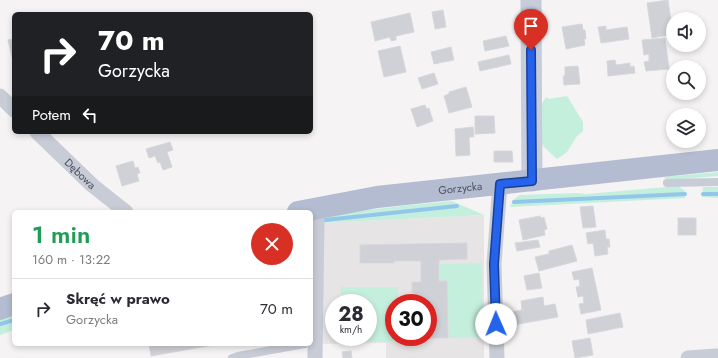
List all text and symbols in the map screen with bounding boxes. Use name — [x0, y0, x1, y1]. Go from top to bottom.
pin — [514, 9, 548, 50]
map controls — [666, 12, 706, 148]
button: sound — [666, 12, 706, 52]
icon: arrive — [520, 15, 542, 37]
text: 70 m — [98, 20, 165, 61]
icon: right — [32, 28, 84, 80]
text: Gorzycka — [98, 58, 170, 84]
button: search — [666, 60, 706, 100]
text: Potem — [32, 104, 71, 126]
icon: left — [79, 104, 101, 126]
button: layers — [666, 108, 706, 148]
street label: Dębowa — [61, 155, 99, 193]
street label: Gorzycka — [437, 178, 483, 198]
text: 1 min — [32, 217, 90, 252]
button: close — [251, 223, 293, 265]
text: 160 m · 13:22 — [32, 250, 111, 269]
text: Skręć w prawo — [66, 288, 170, 310]
speed limit sign: 30 — [385, 294, 437, 346]
icon: right — [32, 298, 54, 320]
text: 70 m — [260, 298, 293, 320]
text: 28 — [338, 300, 364, 329]
position arrow — [475, 303, 517, 345]
text: Gorzycka — [66, 310, 118, 329]
text: km/h — [340, 322, 362, 337]

